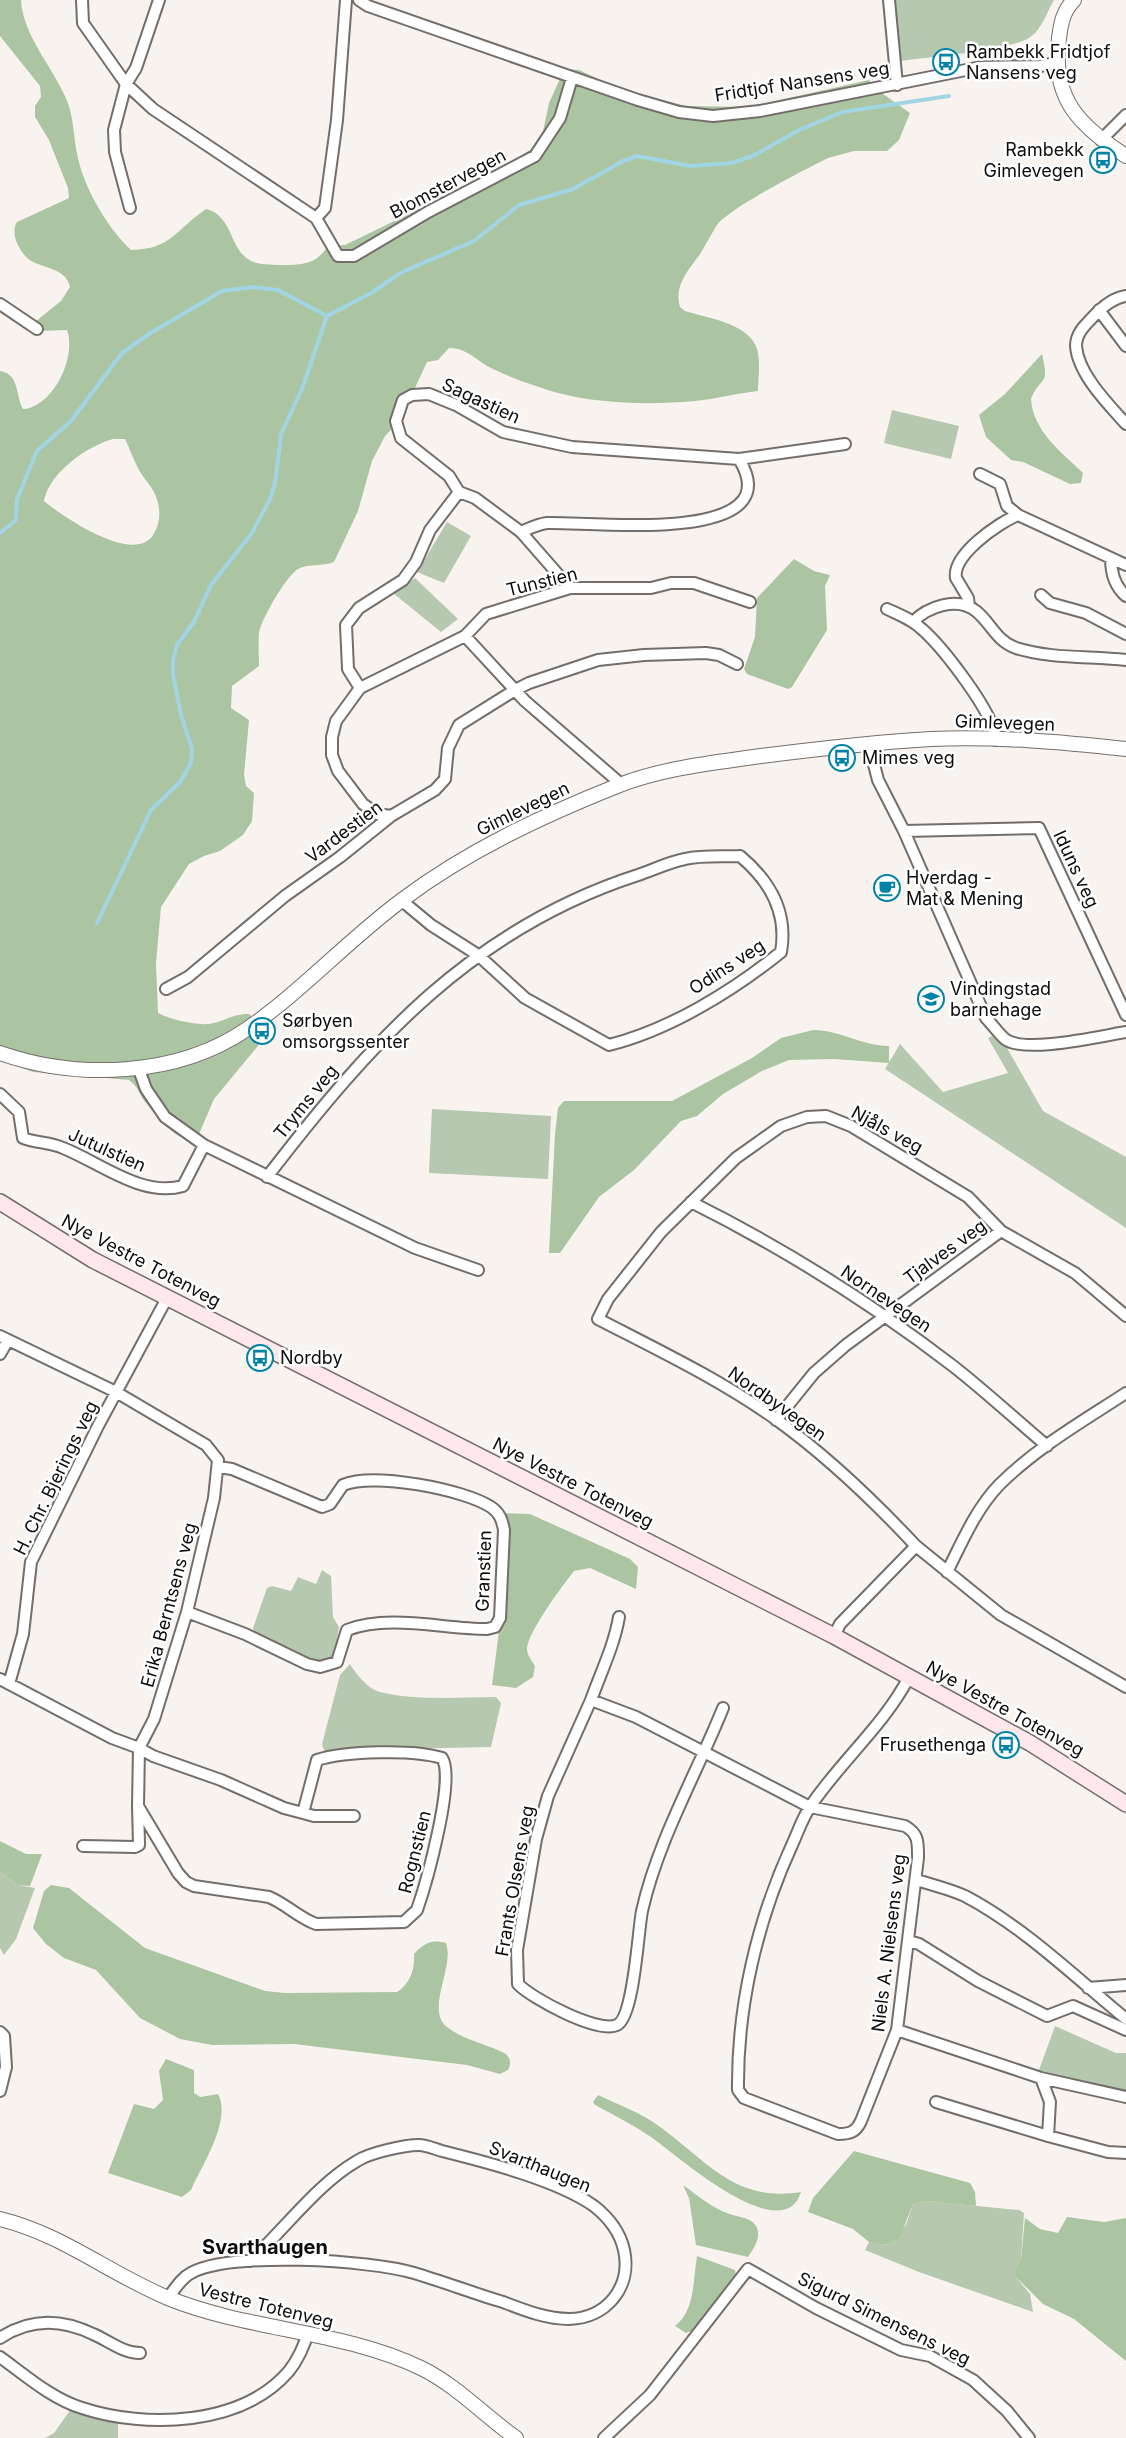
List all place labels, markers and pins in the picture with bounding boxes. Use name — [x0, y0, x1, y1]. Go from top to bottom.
place label: Rambekk Fridtjof Nansens veg — [966, 41, 1111, 83]
bus stop icon: Rambekk Fridtjof Nansens veg — [931, 47, 961, 77]
place label: Rambekk Gimlevegen — [984, 139, 1084, 181]
bus stop icon: Rambekk Gimlevegen — [1088, 145, 1118, 175]
bus stop icon: Mimes veg — [827, 743, 857, 773]
place label: Mimes veg — [862, 747, 955, 768]
place label: Hverdag - Mat & Mening — [906, 867, 1023, 909]
cafe icon: Hverdag - Mat & Mening — [872, 873, 902, 903]
place label: Vindingstad barnehage — [950, 978, 1051, 1020]
school or university icon: Vindingstad barnehage — [916, 984, 946, 1014]
place label: Sørbyen omsorgssenter — [282, 1010, 410, 1052]
bus stop icon: Sørbyen omsorgssenter — [247, 1016, 277, 1046]
bus stop icon: Nordby — [245, 1343, 275, 1373]
place label: Nordby — [280, 1347, 343, 1368]
bus stop icon: Frusethenga — [991, 1730, 1021, 1760]
place label: Frusethenga — [880, 1734, 986, 1755]

